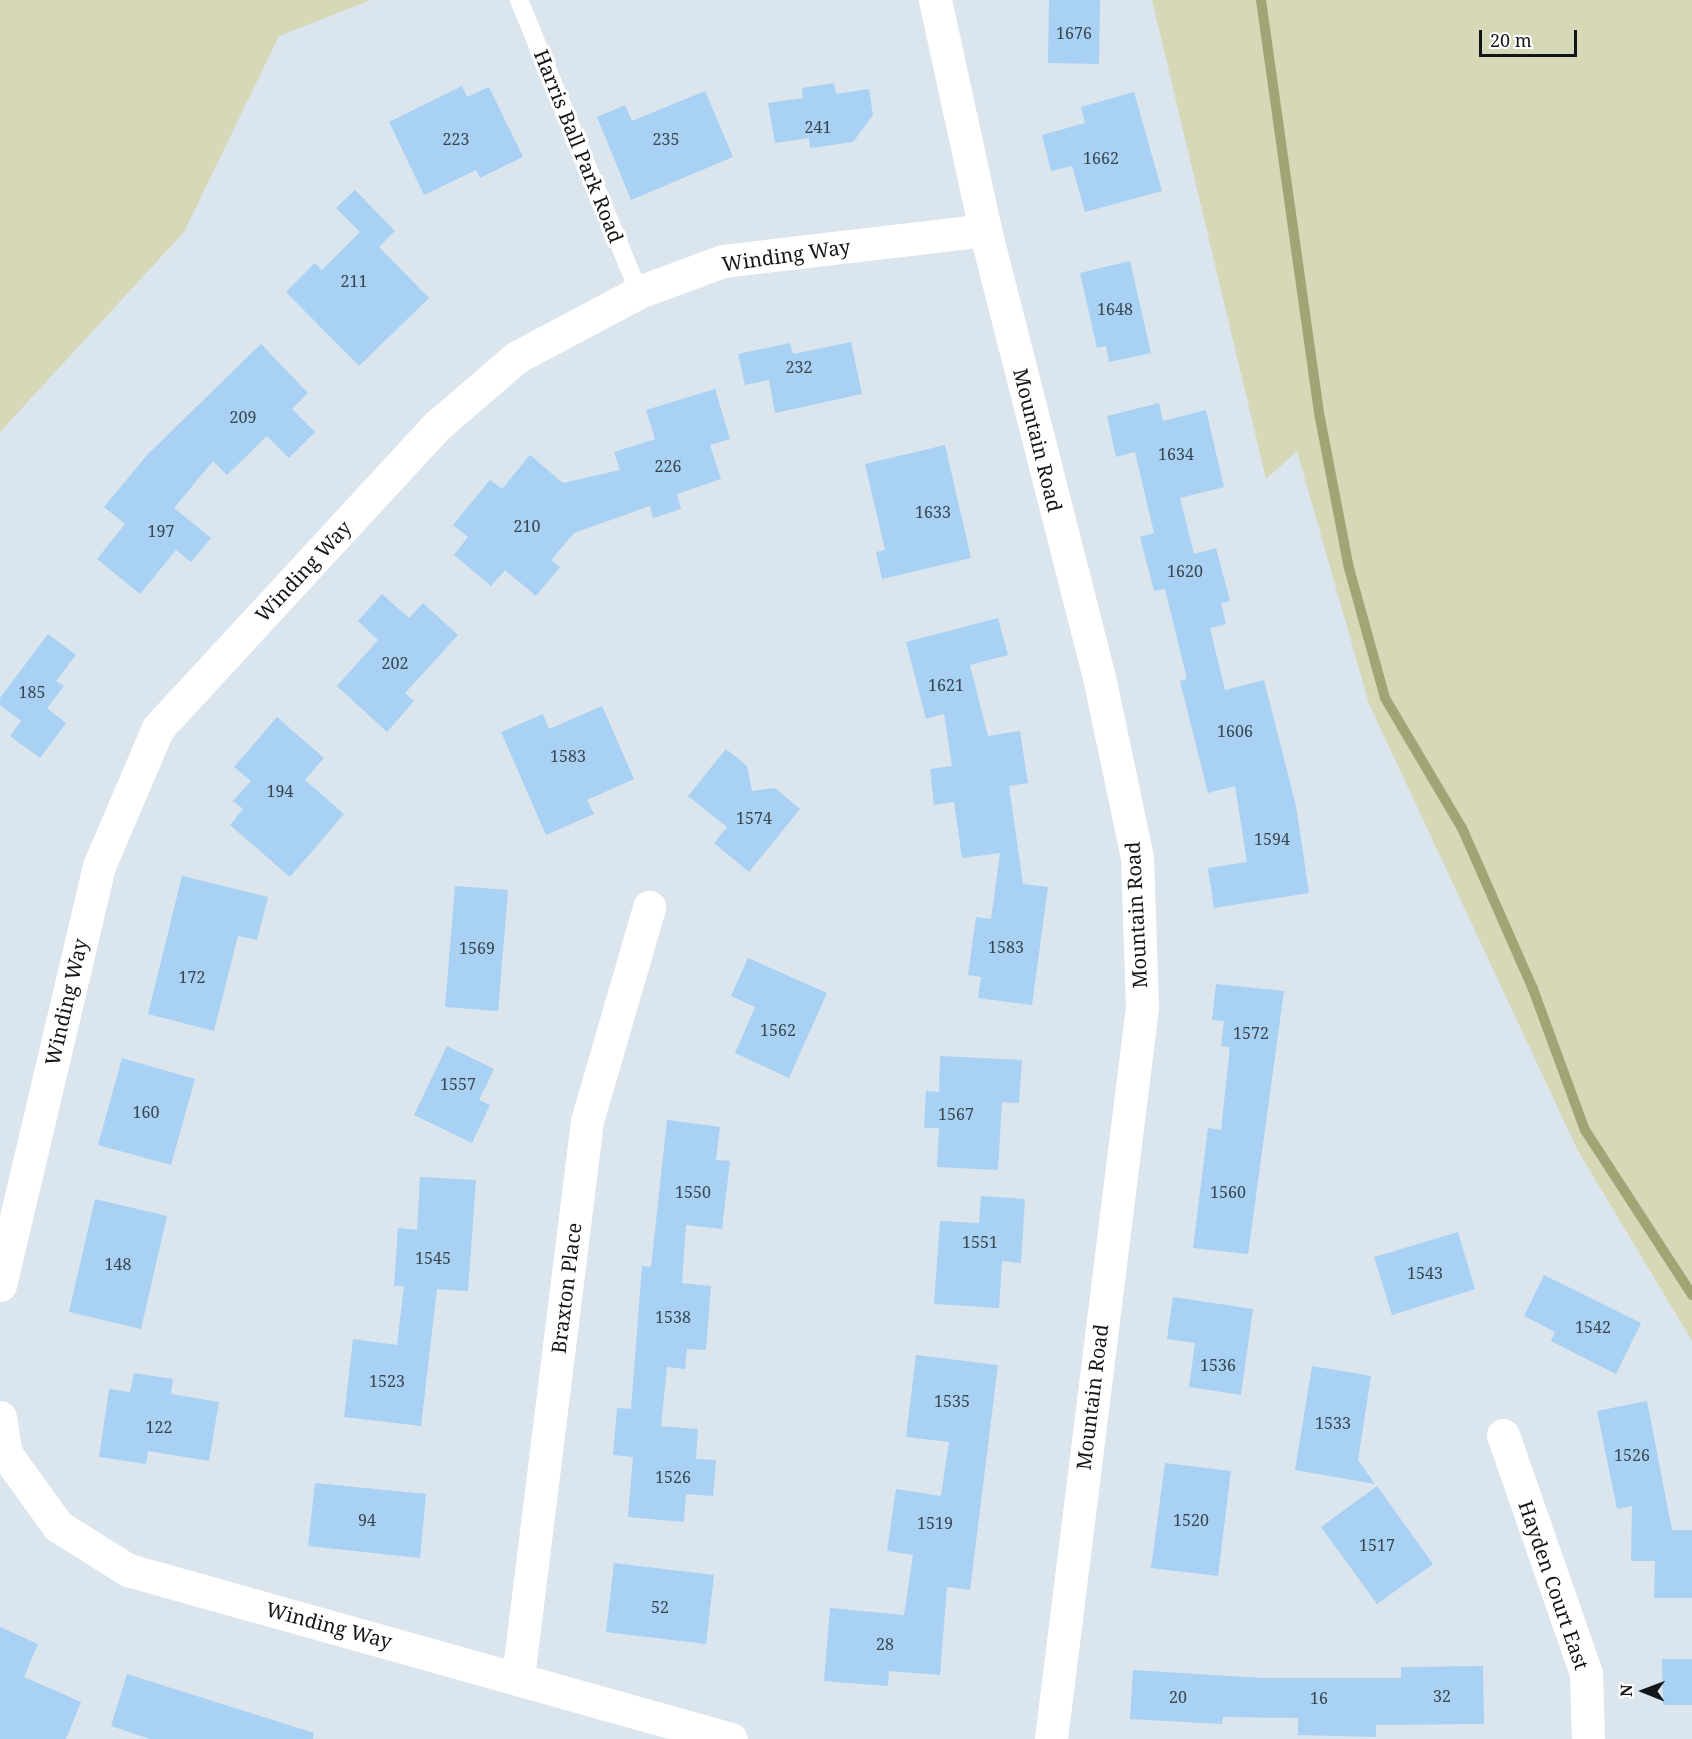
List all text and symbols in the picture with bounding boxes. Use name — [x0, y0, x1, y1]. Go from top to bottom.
scale bar — [1482, 18, 1580, 56]
house number: 1676 — [1056, 23, 1092, 43]
text: 20 m — [1490, 28, 1532, 52]
street label: Harris Ball Park Road — [529, 46, 629, 246]
house number: 241 — [805, 117, 831, 137]
house number: 223 — [443, 129, 469, 149]
house number: 235 — [653, 129, 679, 149]
house number: 1662 — [1083, 148, 1119, 168]
street label: Winding Way — [720, 234, 852, 276]
house number: 211 — [341, 271, 367, 291]
house number: 1648 — [1097, 299, 1133, 319]
house number: 232 — [786, 357, 812, 377]
street label: Mountain Road — [1009, 366, 1067, 514]
house number: 209 — [230, 407, 256, 427]
house number: 1634 — [1158, 444, 1194, 464]
house number: 226 — [655, 456, 681, 476]
house number: 1633 — [915, 502, 951, 522]
street label: Winding Way — [250, 515, 356, 627]
house number: 210 — [514, 516, 540, 536]
house number: 197 — [148, 521, 174, 541]
house number: 1620 — [1167, 561, 1203, 581]
house number: 202 — [382, 653, 408, 673]
house number: 1621 — [928, 675, 964, 695]
house number: 185 — [19, 682, 45, 702]
house number: 1606 — [1217, 721, 1253, 741]
house number: 1583 — [550, 746, 586, 766]
house number: 194 — [267, 781, 293, 801]
house number: 1574 — [736, 808, 772, 828]
house number: 1594 — [1254, 829, 1290, 849]
street label: Mountain Road — [1120, 841, 1152, 989]
street label: Winding Way — [40, 936, 92, 1068]
house number: 1583 — [988, 937, 1024, 957]
house number: 1569 — [459, 938, 495, 958]
house number: 172 — [179, 967, 205, 987]
house number: 1562 — [760, 1020, 796, 1040]
house number: 1572 — [1233, 1023, 1269, 1043]
house number: 1557 — [440, 1074, 476, 1094]
house number: 160 — [133, 1102, 159, 1122]
house number: 1567 — [938, 1104, 974, 1124]
house number: 1550 — [675, 1182, 711, 1202]
house number: 1560 — [1210, 1182, 1246, 1202]
street label: Braxton Place — [546, 1221, 586, 1355]
house number: 1551 — [962, 1232, 998, 1252]
house number: 1545 — [415, 1248, 451, 1268]
house number: 148 — [105, 1254, 131, 1274]
house number: 1543 — [1407, 1263, 1443, 1283]
house number: 1538 — [655, 1307, 691, 1327]
house number: 1542 — [1575, 1317, 1611, 1337]
street label: Mountain Road — [1071, 1323, 1113, 1471]
house number: 1536 — [1200, 1355, 1236, 1375]
house number: 1523 — [369, 1371, 405, 1391]
house number: 1535 — [934, 1391, 970, 1411]
house number: 1533 — [1315, 1413, 1351, 1433]
house number: 122 — [146, 1417, 172, 1437]
house number: 1526 — [1614, 1445, 1650, 1465]
house number: 1526 — [655, 1467, 691, 1487]
street label: Hayden Court East — [1514, 1497, 1594, 1673]
house number: 94 — [358, 1510, 376, 1530]
house number: 1520 — [1173, 1510, 1209, 1530]
house number: 1519 — [917, 1513, 953, 1533]
house number: 1517 — [1359, 1535, 1395, 1555]
street label: Winding Way — [263, 1597, 395, 1653]
house number: 52 — [651, 1597, 669, 1617]
house number: 28 — [876, 1634, 894, 1654]
north arrow — [1614, 1661, 1674, 1721]
text: N — [1615, 1684, 1637, 1697]
house number: 32 — [1433, 1686, 1451, 1706]
house number: 20 — [1169, 1687, 1187, 1707]
house number: 16 — [1310, 1688, 1328, 1708]

